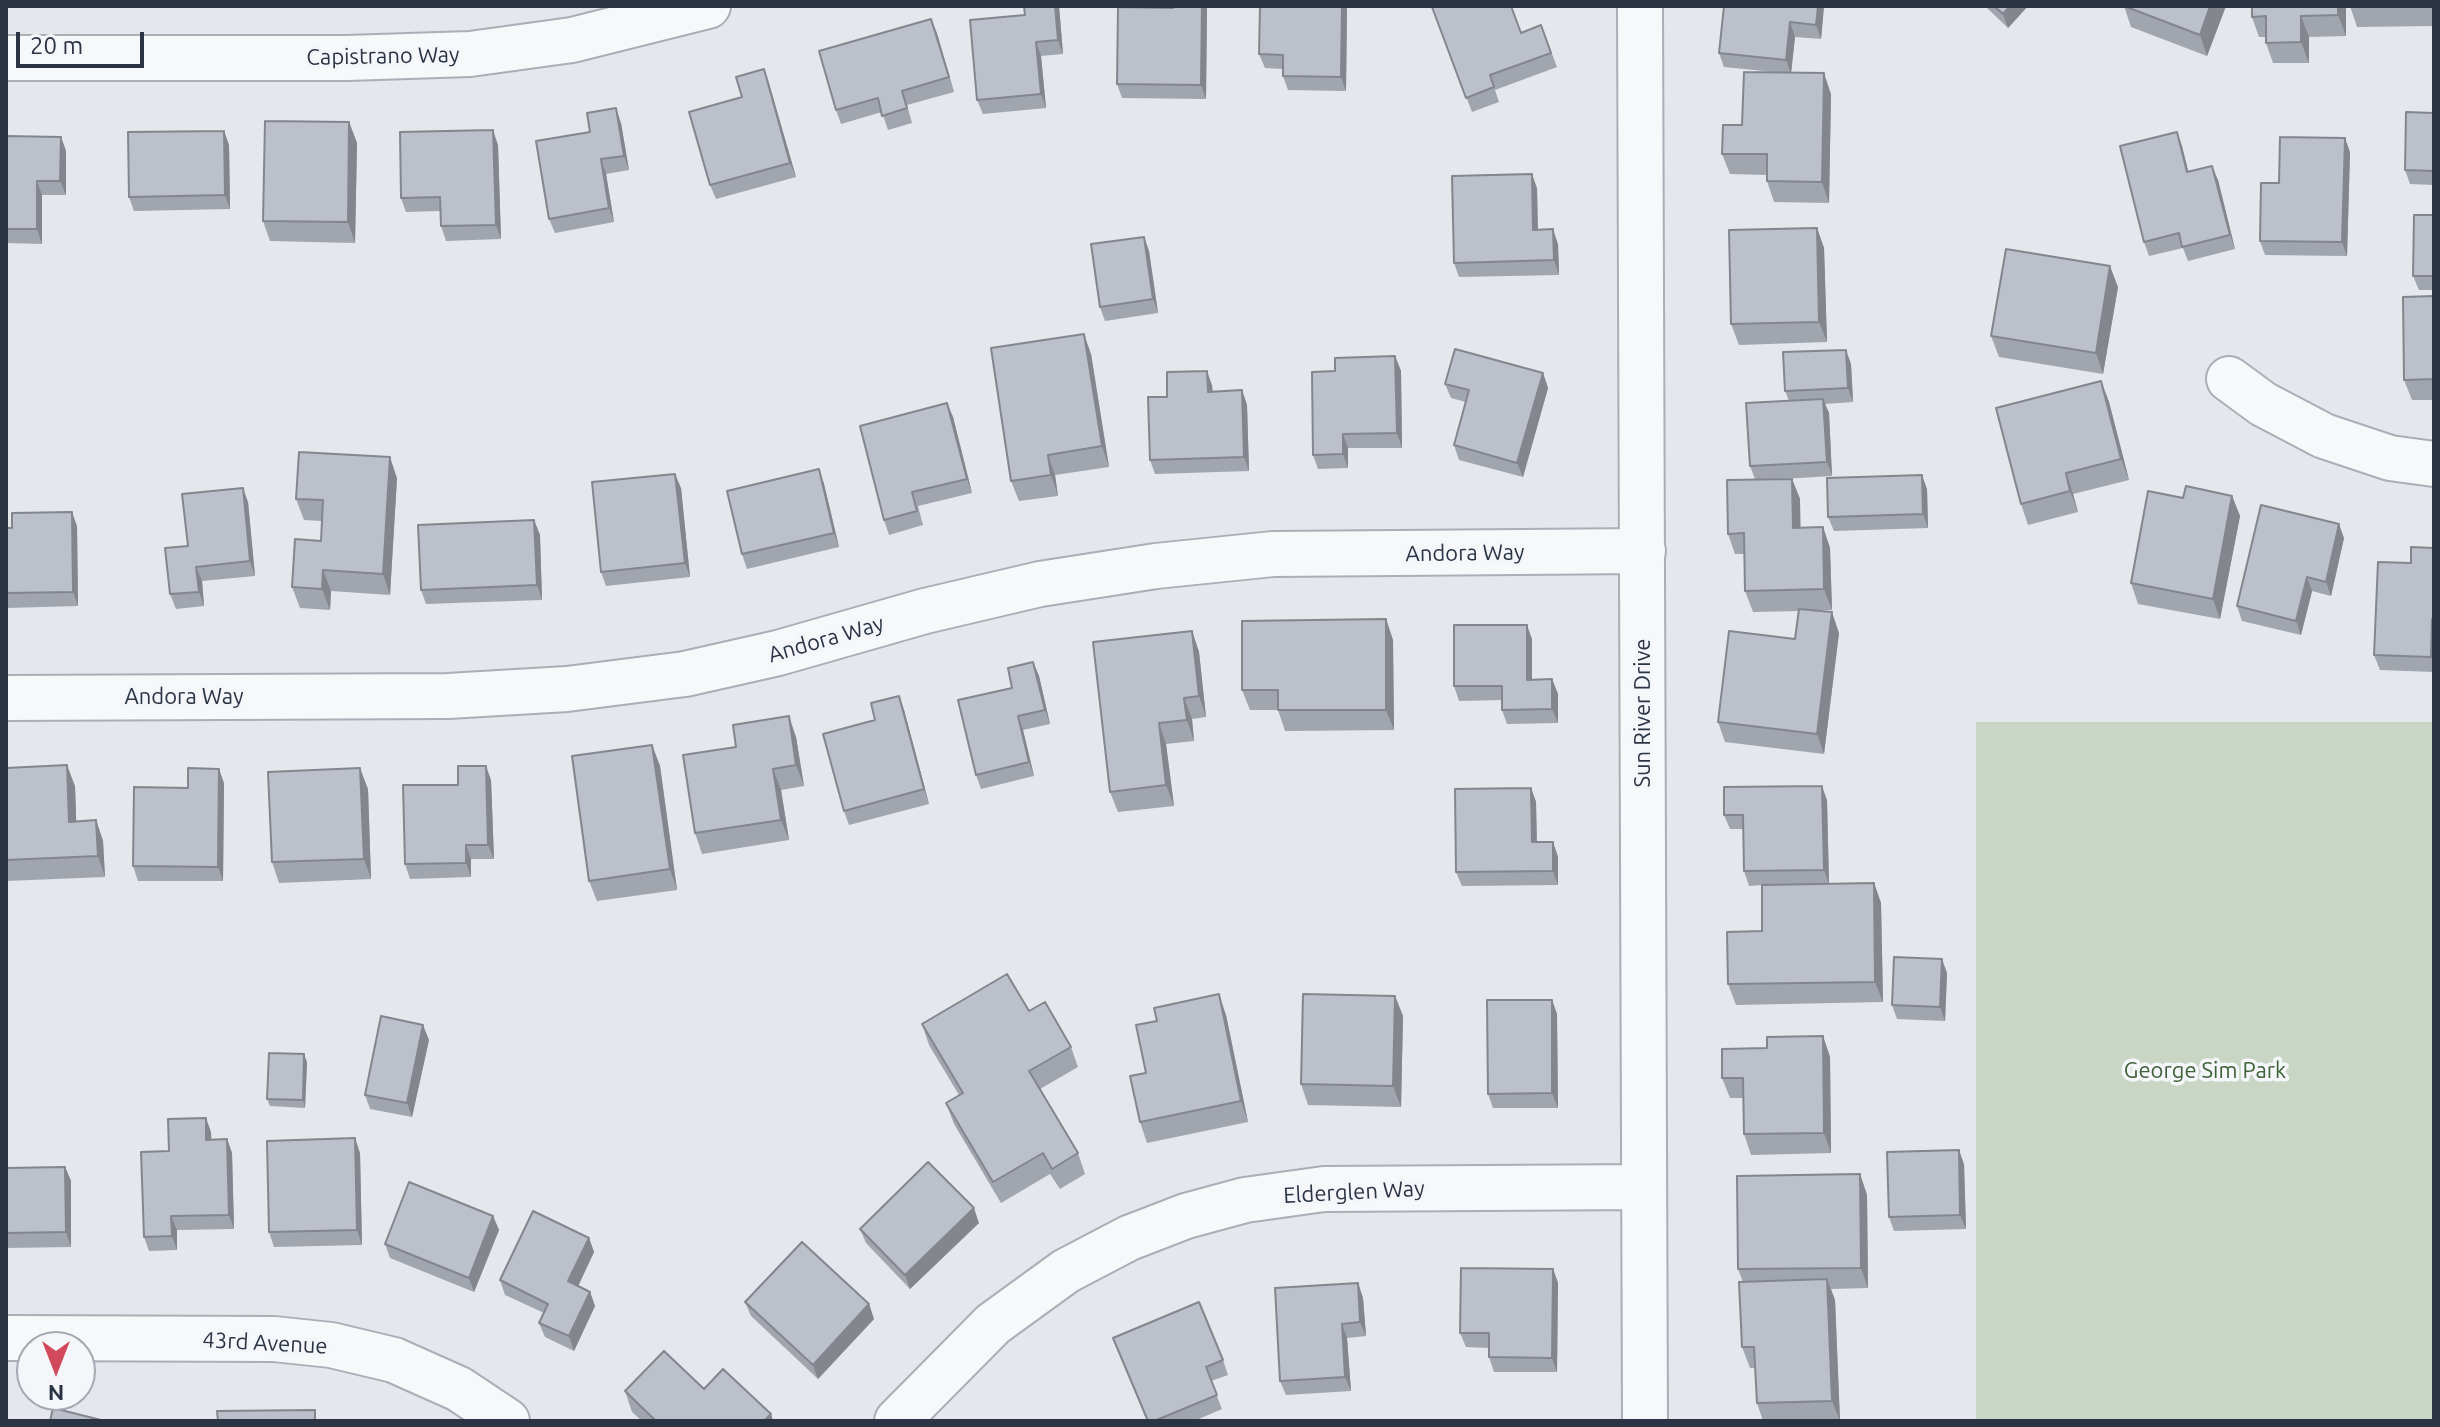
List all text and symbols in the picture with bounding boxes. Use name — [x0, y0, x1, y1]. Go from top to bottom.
scale bar — [20, 16, 148, 66]
text: 20 m — [30, 32, 83, 59]
street label: Capistrano Way — [306, 41, 460, 71]
street label: Andora Way — [1405, 539, 1525, 567]
street label: Andora Way — [765, 610, 887, 668]
street label: Sun River Drive — [1630, 639, 1656, 787]
street label: Andora Way — [124, 684, 244, 710]
park label: George Sim Park — [2124, 1058, 2286, 1084]
street label: Elderglen Way — [1283, 1175, 1425, 1209]
street label: 43rd Avenue — [202, 1327, 328, 1359]
north arrow — [16, 1331, 96, 1411]
text: N — [48, 1381, 64, 1406]

